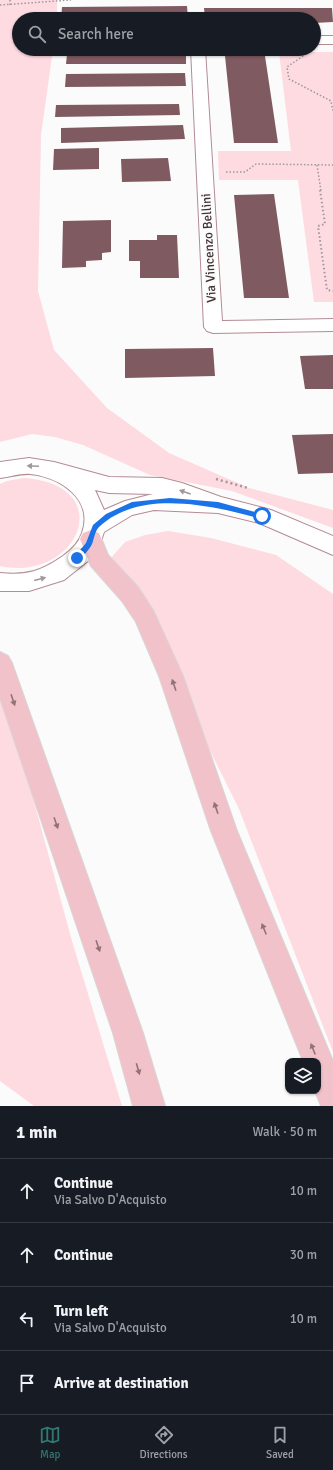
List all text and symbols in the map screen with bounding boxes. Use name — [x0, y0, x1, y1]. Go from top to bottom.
search box — [12, 12, 321, 56]
icon: search — [26, 23, 48, 45]
text: Search here — [58, 25, 134, 43]
street label: Via Vincenzo Bellini — [198, 193, 220, 303]
one-way arrow — [27, 463, 39, 470]
one-way arrow — [179, 489, 191, 495]
route start — [253, 507, 271, 525]
route end — [68, 549, 86, 567]
one-way arrow — [33, 576, 46, 582]
one-way arrow — [171, 679, 177, 691]
one-way arrow — [10, 695, 16, 707]
one-way arrow — [213, 802, 219, 814]
one-way arrow — [53, 817, 59, 829]
one-way arrow — [261, 923, 267, 934]
one-way arrow — [96, 940, 102, 952]
one-way arrow — [310, 1043, 317, 1055]
map controls — [285, 1058, 321, 1094]
button: layers — [285, 1058, 321, 1094]
one-way arrow — [135, 1064, 141, 1076]
text: 1 min — [16, 1122, 57, 1143]
text: Walk · 50 m — [253, 1124, 317, 1140]
text: Continue — [54, 1174, 113, 1192]
icon: ahead — [16, 1180, 38, 1202]
text: 10 m — [290, 1183, 317, 1199]
text: Via Salvo D'Acquisto — [54, 1192, 167, 1208]
icon: ahead — [16, 1244, 38, 1266]
text: Continue — [54, 1246, 113, 1264]
text: 30 m — [290, 1247, 317, 1263]
text: Turn left — [54, 1302, 108, 1320]
icon: left — [16, 1308, 38, 1330]
text: 10 m — [290, 1311, 317, 1327]
text: Via Salvo D'Acquisto — [54, 1320, 167, 1336]
icon: arrive — [16, 1372, 38, 1394]
text: Arrive at destination — [54, 1374, 189, 1392]
tab: Map — [39, 1424, 61, 1461]
tab: Directions — [140, 1424, 188, 1461]
tab: Saved — [266, 1424, 294, 1461]

